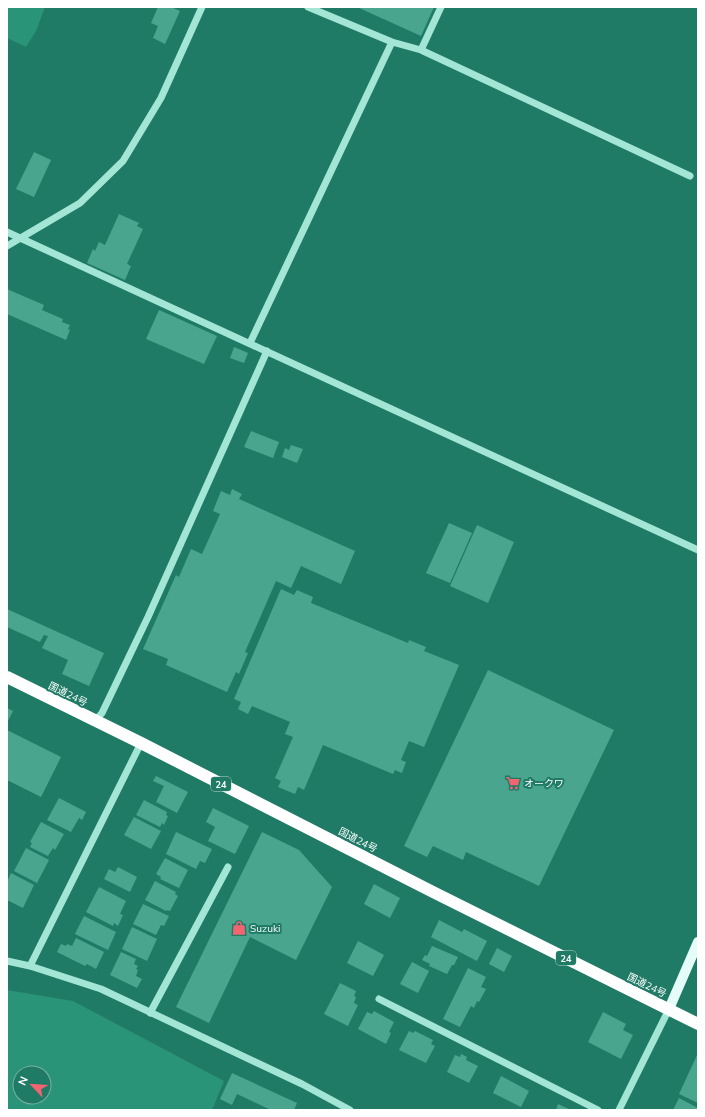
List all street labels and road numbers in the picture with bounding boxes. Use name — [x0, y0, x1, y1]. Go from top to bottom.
street label: 国道24号 — [46, 679, 90, 709]
road number: 24 — [211, 777, 231, 791]
street label: 国道24号 — [336, 825, 380, 855]
road number: 24 — [556, 951, 576, 965]
street label: 国道24号 — [625, 970, 669, 1000]

